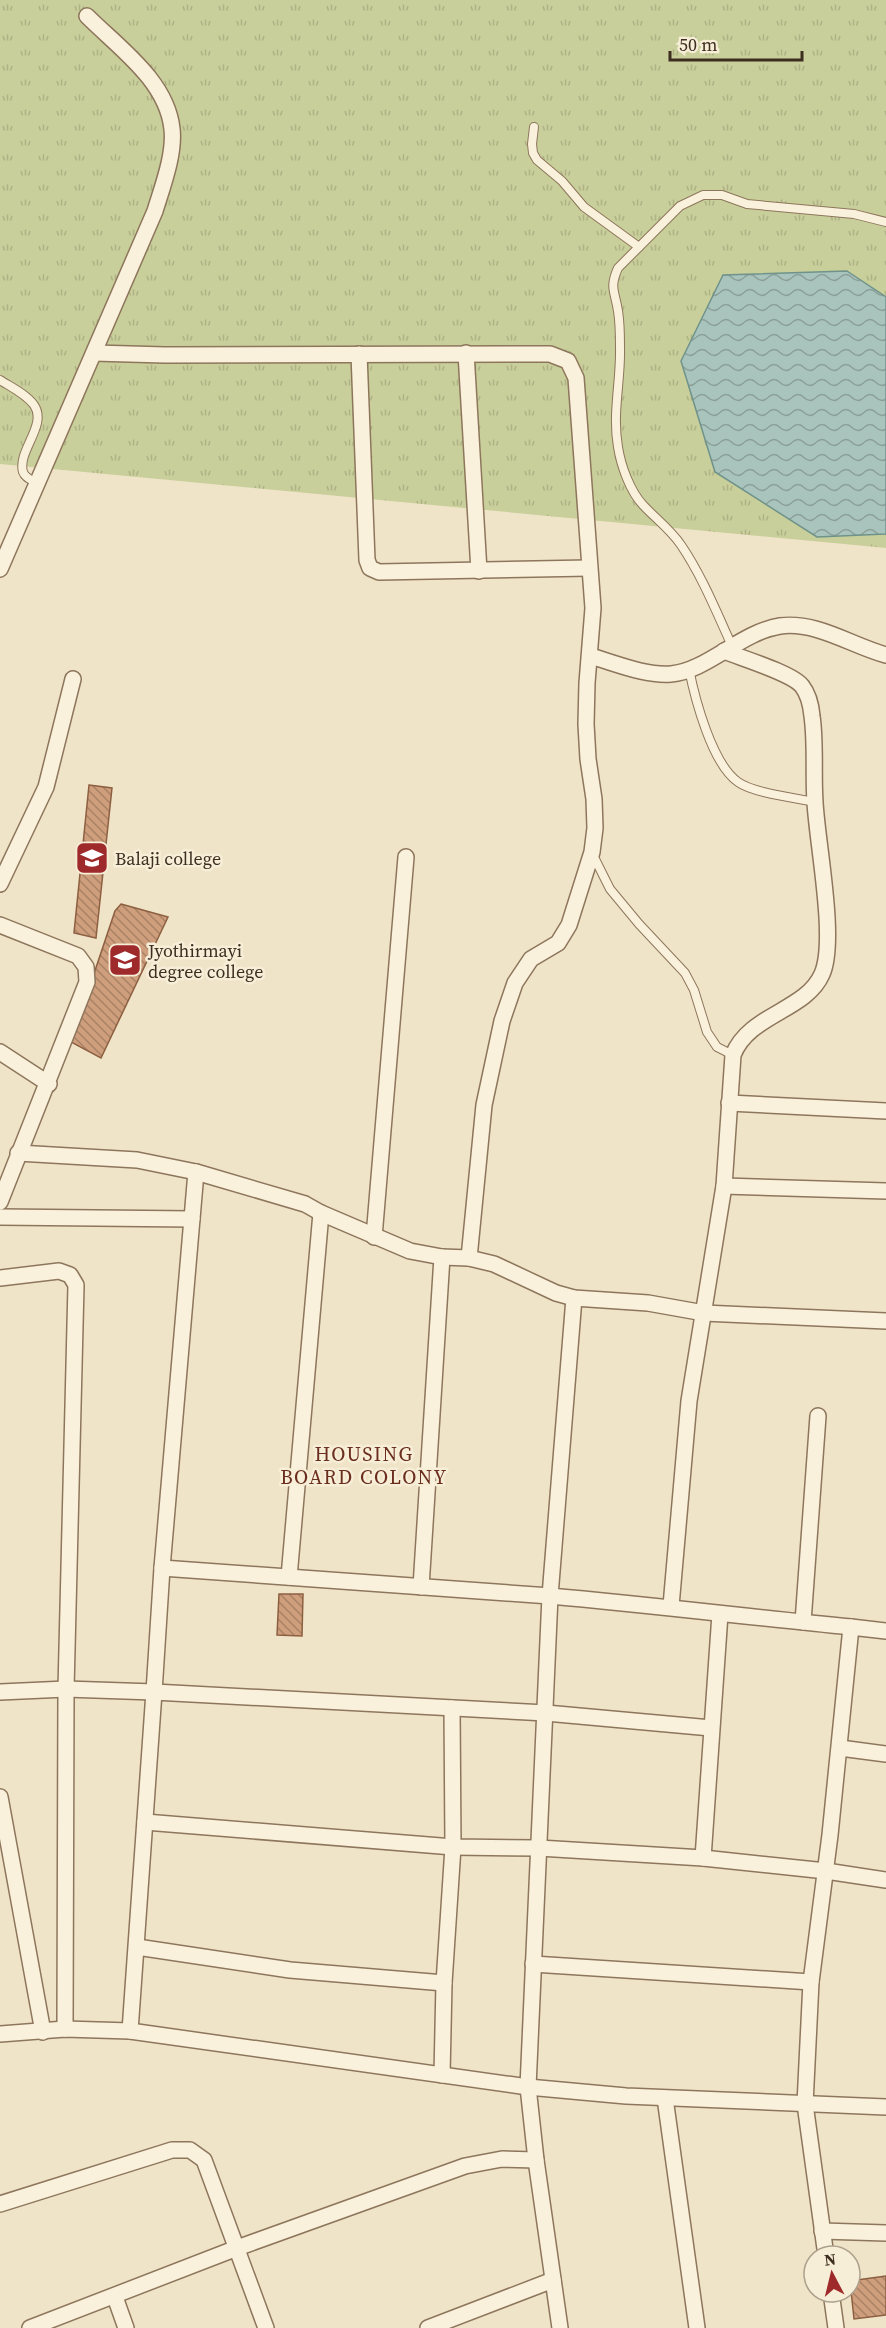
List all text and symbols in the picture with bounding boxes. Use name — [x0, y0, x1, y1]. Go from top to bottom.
scale bar — [670, 24, 802, 62]
text: 50 m — [679, 32, 717, 57]
school or university icon: Balaji college — [74, 840, 110, 876]
place label: Balaji college — [115, 846, 221, 871]
place label: Jyothirmayi degree college — [147, 938, 263, 984]
school or university icon: Jyothirmayi degree college — [107, 942, 143, 978]
district label: HOUSING BOARD COLONY — [280, 1440, 448, 1491]
north arrow — [802, 2244, 862, 2304]
text: N — [823, 2247, 838, 2271]

